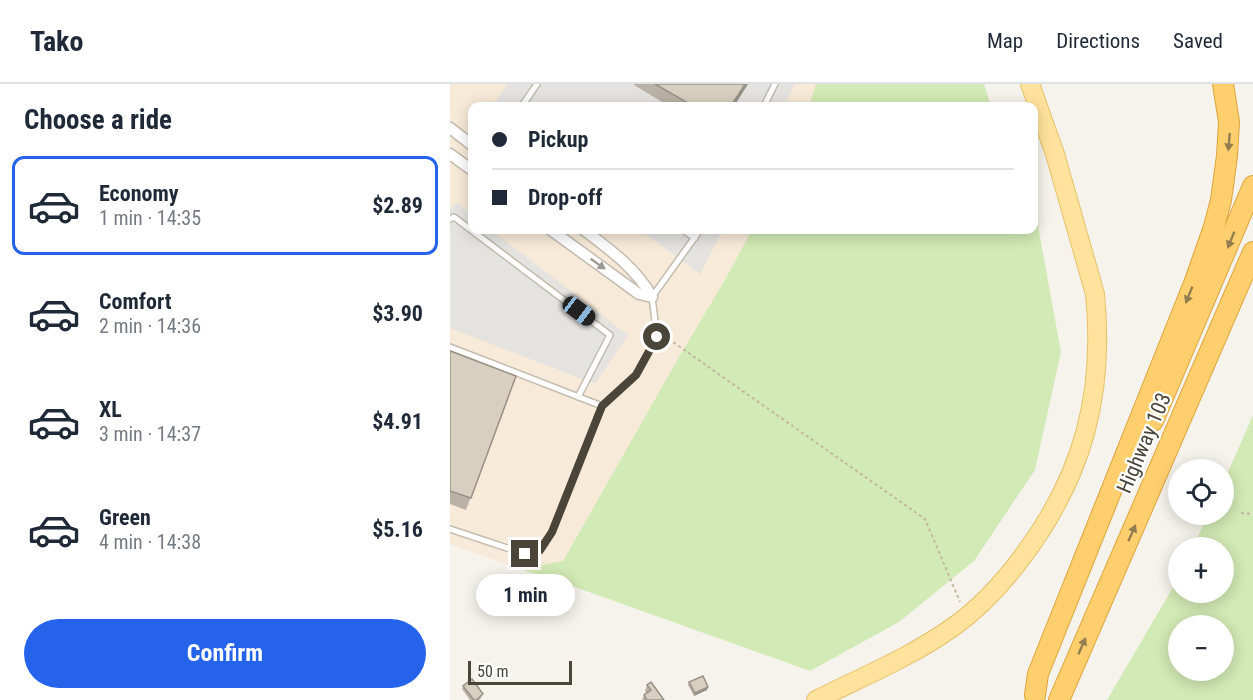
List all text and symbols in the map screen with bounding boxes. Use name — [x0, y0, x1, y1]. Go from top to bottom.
text: Tako — [30, 25, 83, 58]
text: Map — [987, 29, 1023, 53]
text: Directions — [1056, 29, 1140, 53]
text: Saved — [1173, 29, 1223, 53]
text: Choose a ride — [24, 104, 172, 136]
text: Pickup — [528, 127, 588, 152]
one-way arrow — [1224, 132, 1233, 151]
icon: car — [27, 179, 81, 233]
text: Economy — [99, 181, 179, 206]
text: Drop-off — [528, 185, 602, 210]
text: $2.89 — [372, 193, 423, 218]
text: 1 min · 14:35 — [99, 206, 201, 230]
one-way arrow — [1226, 231, 1236, 249]
one-way arrow — [589, 258, 605, 270]
one-way arrow — [1184, 286, 1193, 304]
icon: car — [27, 287, 81, 341]
text: Comfort — [99, 289, 172, 314]
car — [559, 293, 599, 329]
text: $3.90 — [372, 301, 423, 326]
text: 2 min · 14:36 — [99, 314, 201, 338]
route start — [643, 323, 670, 350]
street label: Highway 103 — [1112, 389, 1176, 497]
icon: car — [27, 395, 81, 449]
text: XL — [99, 397, 122, 422]
text: $4.91 — [372, 409, 423, 434]
text: 3 min · 14:37 — [99, 422, 201, 446]
map controls — [1168, 459, 1234, 681]
button: locate — [1168, 459, 1234, 525]
icon: car — [27, 503, 81, 557]
text: Green — [99, 505, 151, 530]
text: $5.16 — [372, 517, 423, 542]
one-way arrow — [1127, 524, 1137, 542]
text: 4 min · 14:38 — [99, 530, 201, 554]
button: + — [1168, 537, 1234, 603]
route end — [511, 540, 538, 567]
callout: 1 min — [476, 575, 574, 617]
text: 1 min — [503, 583, 548, 607]
button: − — [1168, 615, 1234, 681]
button: Confirm — [24, 619, 426, 688]
one-way arrow — [1077, 637, 1087, 655]
scale bar — [468, 658, 572, 686]
text: 50 m — [477, 662, 509, 681]

